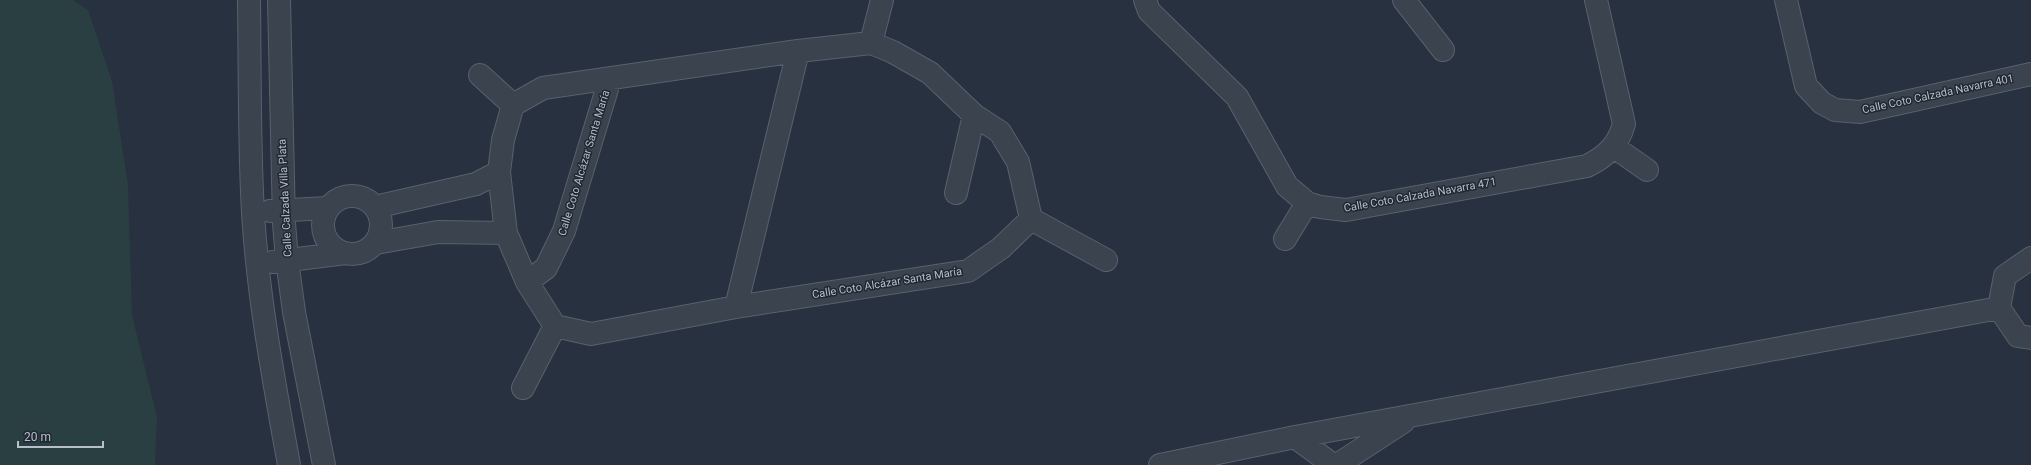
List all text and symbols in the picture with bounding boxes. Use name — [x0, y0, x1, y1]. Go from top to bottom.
street label: Calle Coto Calzada Navarra 401 — [1861, 72, 2015, 116]
street label: Calle Coto Alcázar Santa María — [556, 89, 612, 237]
street label: Calle Calzada Villa Plata — [275, 139, 295, 257]
street label: Calle Coto Calzada Navarra 471 — [1343, 175, 1497, 215]
street label: Calle Coto Alcázar Santa María — [811, 265, 963, 301]
scale bar — [18, 423, 103, 449]
text: 20 m — [24, 430, 51, 444]

